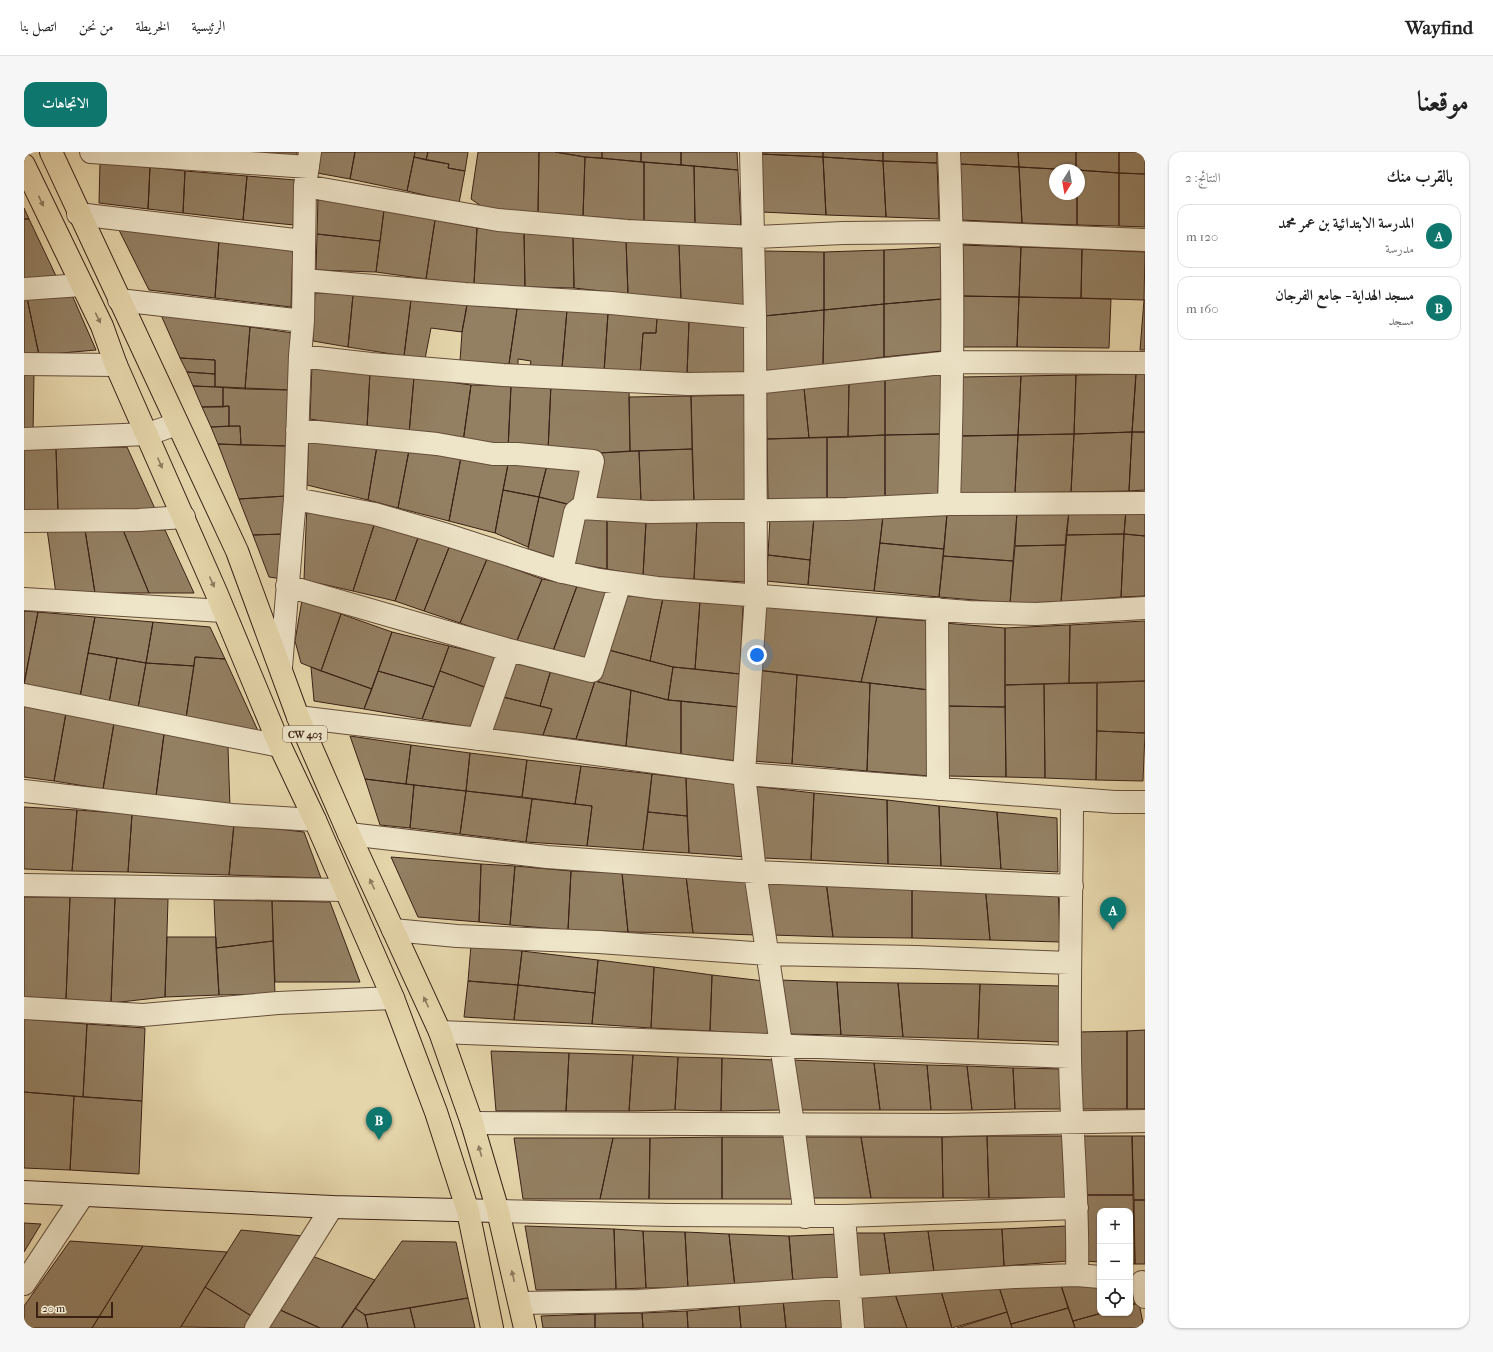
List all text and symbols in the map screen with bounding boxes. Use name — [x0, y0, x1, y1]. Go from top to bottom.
text: Wayfind — [1405, 17, 1473, 39]
text: اتصل بنا — [20, 18, 57, 35]
text: من نحن — [79, 18, 114, 35]
text: الخريطة — [136, 18, 170, 35]
text: الرئيسية — [192, 18, 225, 35]
button: الاتجاهات — [24, 82, 107, 127]
text: موقعنا — [1417, 85, 1469, 118]
north arrow — [1049, 164, 1085, 200]
text: بالقرب منك — [1387, 166, 1453, 186]
text: النتائج: 2 — [1185, 170, 1220, 185]
one-way arrow — [38, 195, 44, 206]
text: المدرسة الابتدائية بن عمر محمد — [1278, 214, 1414, 232]
text: 120 m — [1186, 229, 1218, 244]
text: A — [1435, 229, 1443, 244]
text: مدرسة — [1385, 241, 1414, 256]
text: مسجد الهداية - جامع الفرجان — [1275, 286, 1414, 304]
text: 160 m — [1186, 301, 1218, 316]
text: B — [1435, 301, 1443, 316]
one-way arrow — [94, 312, 101, 323]
text: مسجد — [1388, 313, 1414, 328]
one-way arrow — [157, 457, 163, 468]
one-way arrow — [209, 576, 215, 587]
your location — [747, 645, 767, 665]
road number: CW 403 — [283, 726, 327, 742]
one-way arrow — [369, 879, 375, 890]
pin: A — [1100, 897, 1126, 930]
one-way arrow — [423, 997, 429, 1008]
pin: B — [366, 1107, 392, 1140]
one-way arrow — [477, 1144, 483, 1156]
map controls — [1097, 1208, 1133, 1316]
button: + — [1097, 1208, 1133, 1244]
button: − — [1097, 1244, 1133, 1280]
one-way arrow — [510, 1270, 516, 1282]
button: locate — [1097, 1280, 1133, 1316]
scale bar — [36, 1300, 113, 1319]
text: 20 m — [42, 1302, 65, 1315]

